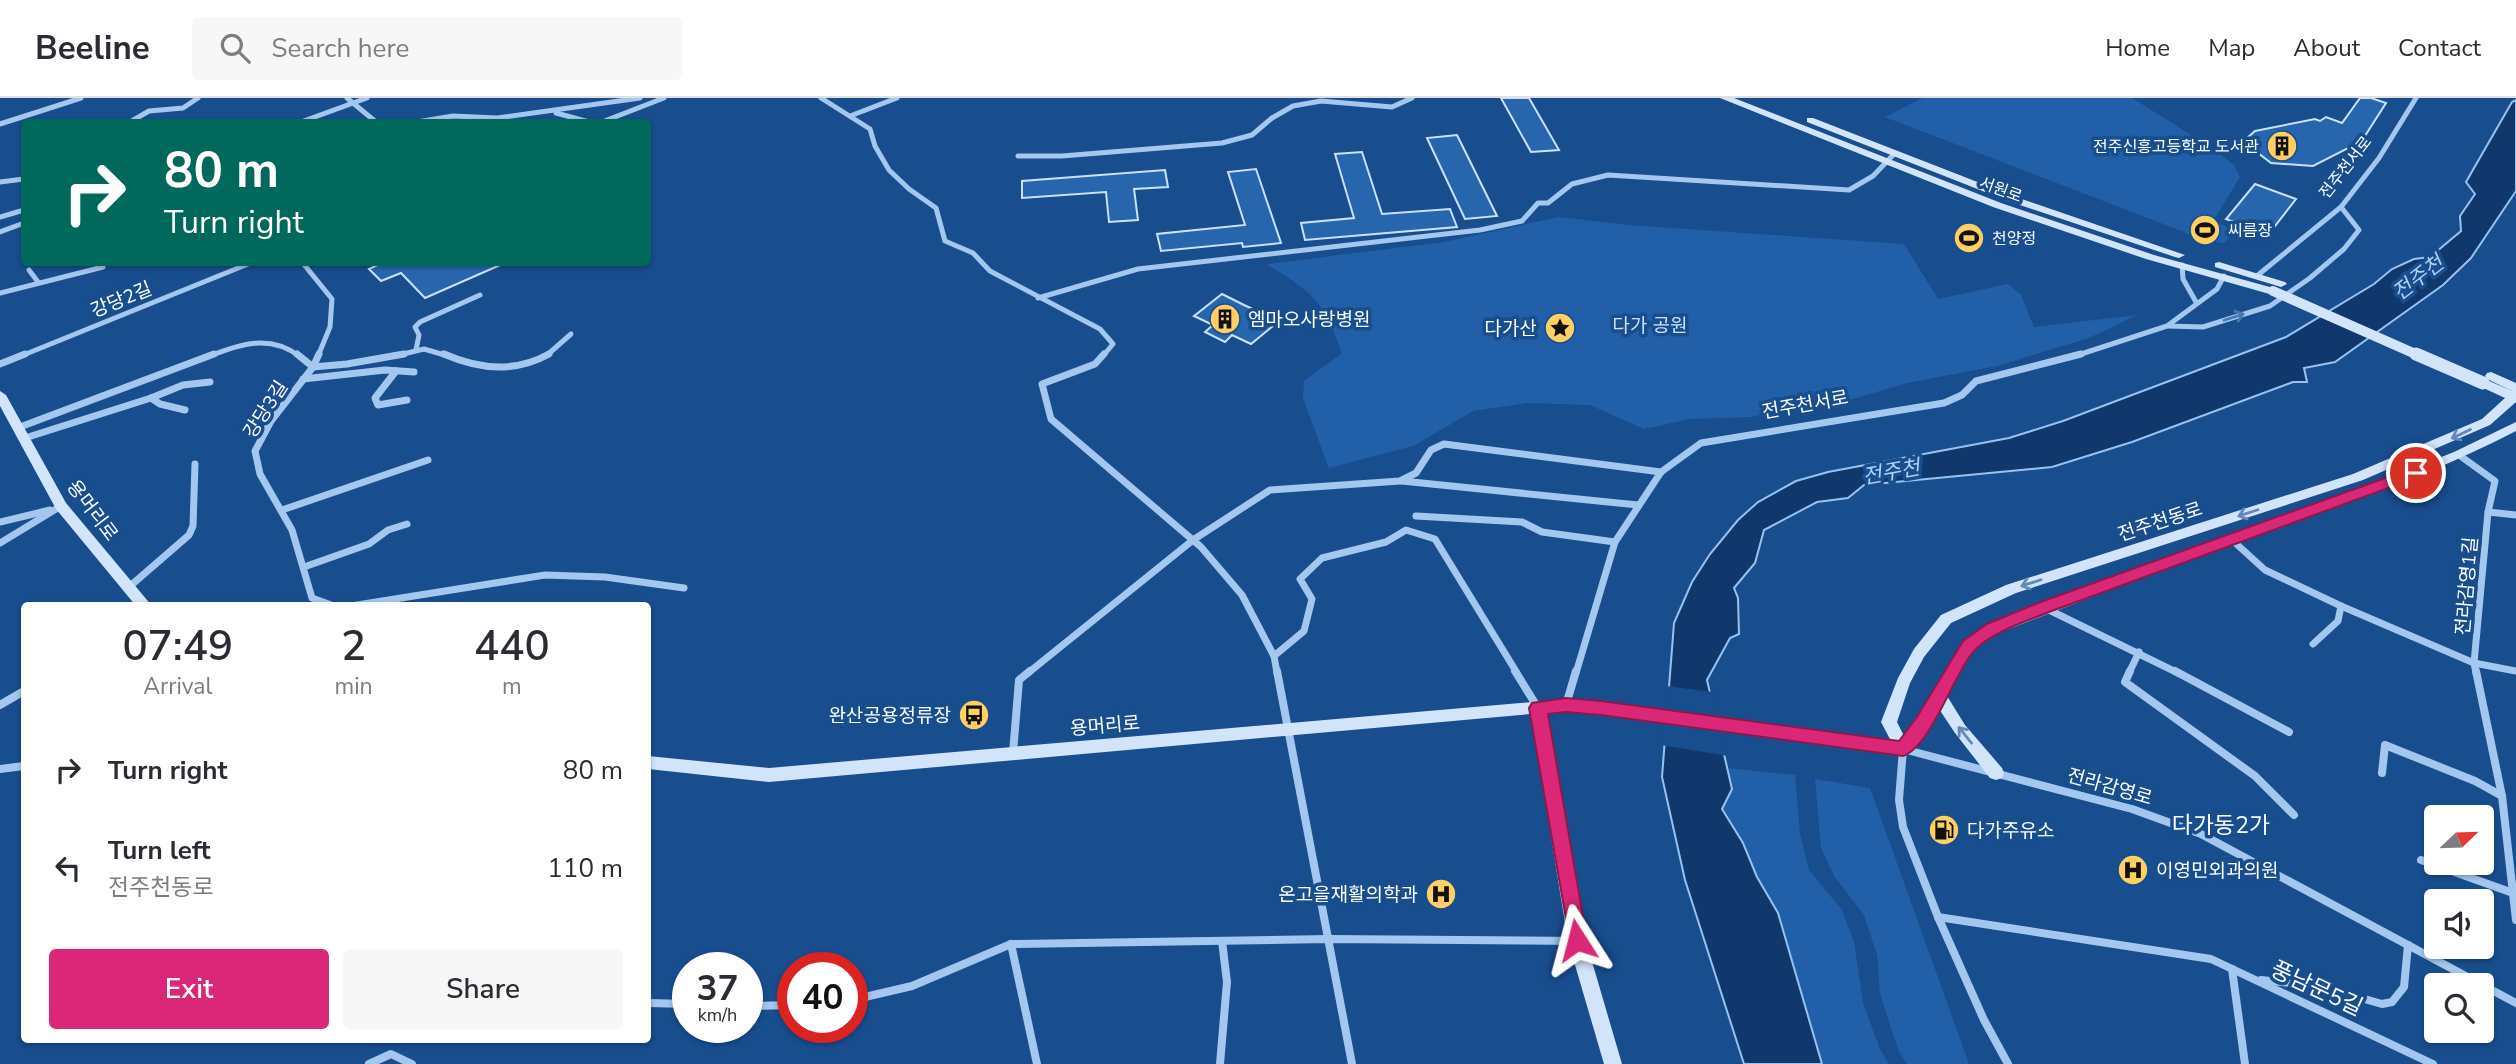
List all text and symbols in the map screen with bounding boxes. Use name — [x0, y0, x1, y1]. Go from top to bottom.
search box — [192, 17, 682, 80]
text: Beeline — [35, 26, 150, 71]
icon: search — [216, 29, 254, 67]
text: Search here — [272, 31, 409, 66]
text: Home — [2105, 32, 2170, 64]
text: Map — [2208, 32, 2255, 64]
text: About — [2293, 32, 2360, 64]
text: Contact — [2398, 32, 2481, 64]
building icon: 전주신흥고등학교 도서관 — [2265, 129, 2299, 163]
street label: 전주천서로 — [2314, 132, 2377, 203]
place label: 전주신흥고등학교 도서관 — [2093, 136, 2259, 158]
text: 80 m — [164, 137, 279, 204]
icon: right — [49, 147, 140, 238]
street label: 서원로 — [1976, 172, 2025, 208]
text: Turn right — [164, 201, 304, 244]
sports icon: 씨름장 — [2188, 213, 2222, 247]
place label: 씨름장 — [2228, 220, 2272, 242]
sports icon: 천양정 — [1952, 221, 1986, 255]
place label: 천양정 — [1992, 228, 2036, 250]
water label: 전주천 — [2387, 247, 2452, 307]
street label: 강당2길 — [87, 276, 156, 324]
building icon: 엠마오사랑병원 — [1208, 302, 1242, 336]
place label: 엠마오사랑병원 — [1248, 307, 1370, 333]
one-way arrow — [2222, 310, 2244, 322]
place icon: 다가산 — [1543, 311, 1577, 345]
park label: 다가 공원 — [1613, 313, 1687, 339]
place label: 다가산 — [1485, 316, 1537, 342]
street label: 강당3길 — [238, 376, 294, 443]
street label: 전주천서로 — [1760, 385, 1850, 425]
one-way arrow — [2451, 427, 2472, 441]
pin — [2386, 443, 2446, 503]
water label: 전주천 — [1860, 453, 1925, 491]
icon: arrive — [2397, 454, 2435, 492]
street label: 용머리로 — [61, 475, 124, 546]
street label: 전주천동로 — [2115, 496, 2206, 548]
one-way arrow — [2238, 508, 2260, 520]
street label: 전라감영1길 — [2450, 536, 2484, 636]
one-way arrow — [2021, 577, 2043, 590]
text: 07:49 — [122, 618, 233, 675]
text: 2 — [341, 618, 366, 675]
text: 440 — [474, 618, 550, 675]
text: Arrival — [143, 671, 212, 702]
text: min — [335, 671, 373, 702]
text: m — [502, 671, 522, 702]
bus stop icon: 완산공용정류장 — [957, 698, 991, 732]
place label: 완산공용정류장 — [829, 703, 951, 729]
street label: 용머리로 — [1069, 710, 1141, 742]
one-way arrow — [1958, 726, 1973, 744]
icon: right — [49, 751, 87, 789]
text: Turn right — [108, 753, 227, 788]
text: 80 m — [563, 753, 623, 788]
street label: 전라감영로 — [2064, 762, 2155, 812]
north arrow — [2424, 805, 2494, 875]
map controls — [2424, 805, 2494, 1043]
district label: 다가동2가 — [2172, 810, 2270, 841]
fuel station icon: 다가주유소 — [1927, 813, 1961, 847]
place label: 다가주유소 — [1967, 818, 2054, 844]
text: Turn left — [108, 833, 211, 868]
icon: left — [49, 849, 87, 887]
text: 110 m — [547, 851, 623, 886]
hospital icon: 이영민외과의원 — [2116, 853, 2150, 887]
place label: 이영민외과의원 — [2156, 858, 2278, 884]
text: 전주천동로 — [108, 872, 214, 903]
hospital icon: 온고을재활의학과 — [1424, 877, 1458, 911]
place label: 온고을재활의학과 — [1278, 882, 1418, 908]
button: sound — [2424, 889, 2494, 959]
position arrow — [1540, 903, 1614, 977]
button: Exit — [49, 949, 329, 1029]
button: Share — [343, 949, 623, 1029]
speed limit sign: 40 — [777, 952, 868, 1043]
street label: 풍남문5길 — [2266, 954, 2368, 1023]
text: 37 — [696, 965, 739, 1012]
button: search — [2424, 973, 2494, 1043]
text: km/h — [698, 1003, 737, 1027]

